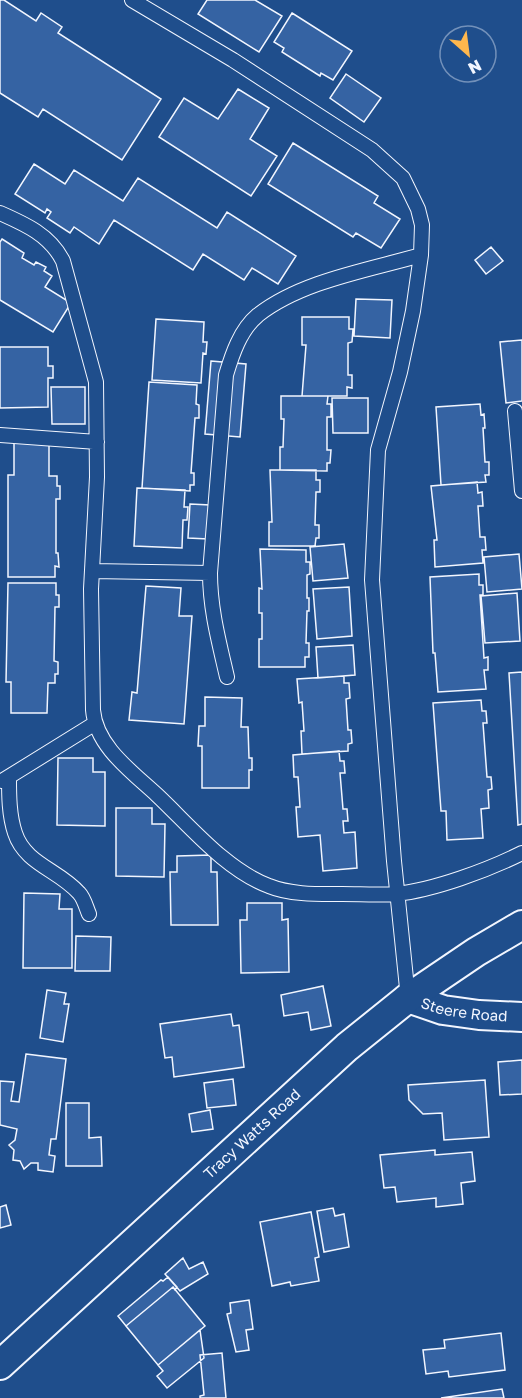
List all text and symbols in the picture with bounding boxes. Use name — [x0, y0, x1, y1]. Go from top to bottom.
north arrow — [438, 24, 498, 84]
text: N — [465, 56, 485, 79]
street label: Steere Road — [419, 993, 508, 1024]
street label: Tracy Watts Road — [199, 1084, 304, 1182]

